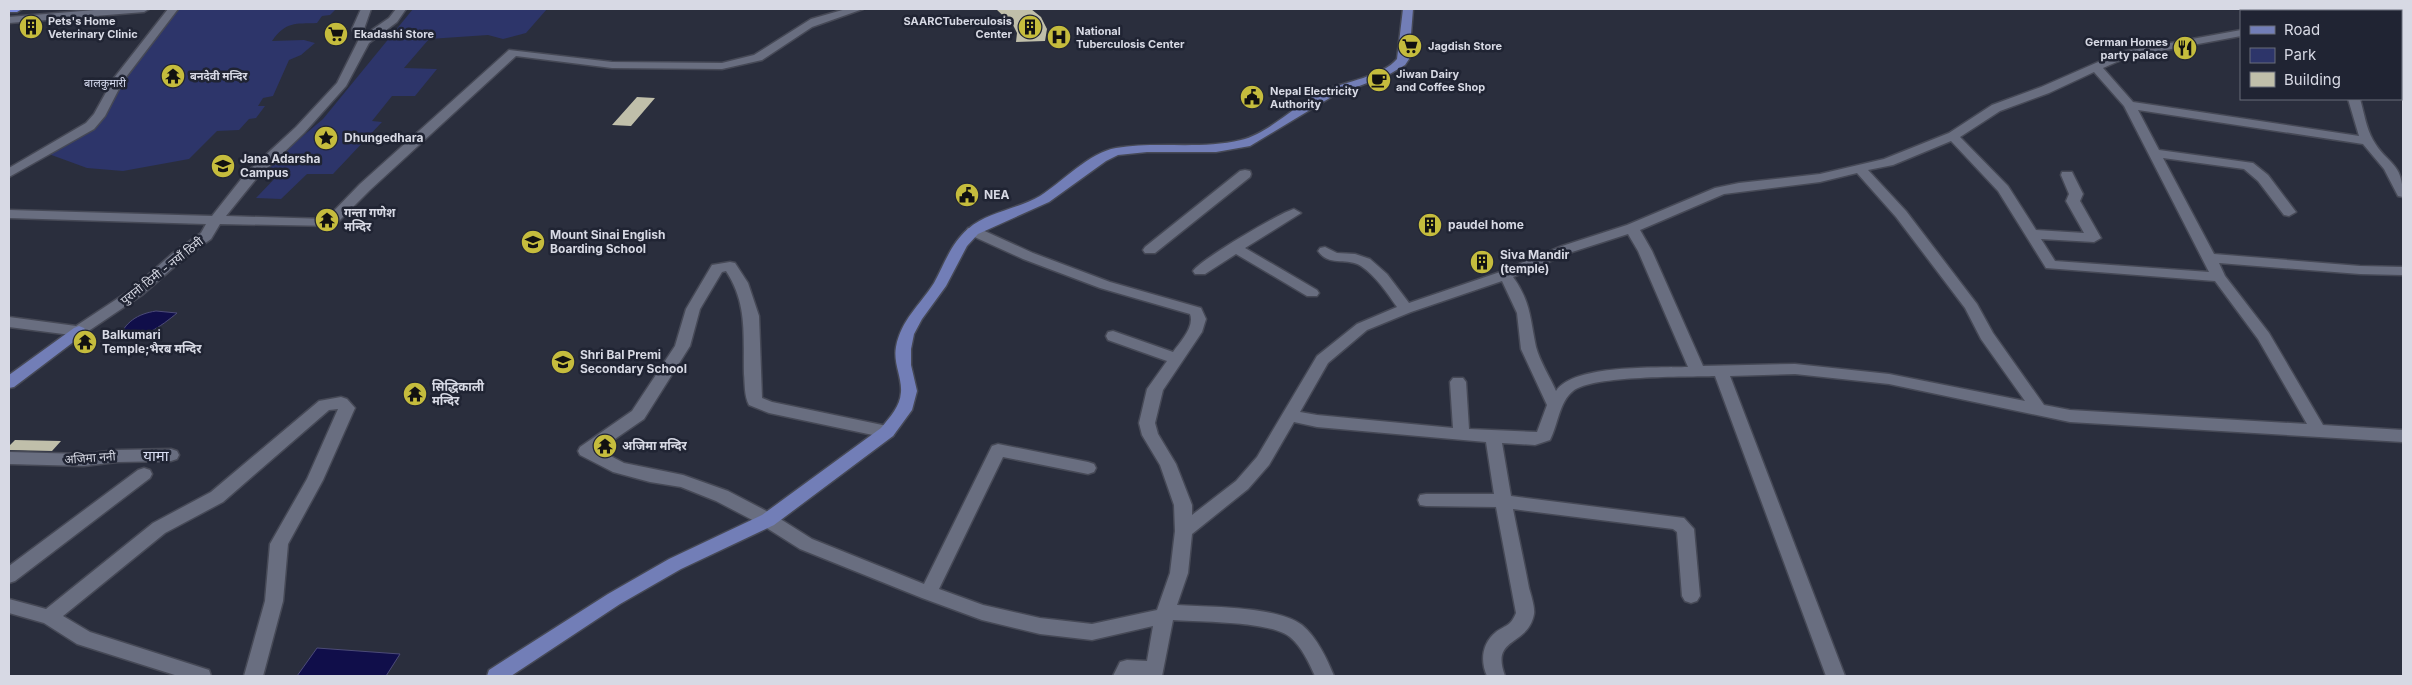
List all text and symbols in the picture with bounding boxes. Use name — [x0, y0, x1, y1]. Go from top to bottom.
legend — [2240, 10, 2402, 100]
building icon: Pets's Home Veterinary Clinic — [18, 14, 44, 40]
place label: Pets's Home Veterinary Clinic — [48, 14, 138, 41]
place label: SAARCTuberculosis Center — [904, 14, 1013, 41]
building icon: SAARCTuberculosis Center — [1017, 14, 1043, 40]
text: Road — [2284, 20, 2320, 39]
supermarket icon: Ekadashi Store — [323, 21, 349, 47]
hospital icon: National Tuberculosis Center — [1046, 24, 1072, 50]
place label: National Tuberculosis Center — [1076, 24, 1185, 51]
place label: Ekadashi Store — [354, 27, 434, 41]
supermarket icon: Jagdish Store — [1397, 33, 1423, 59]
place label: German Homes party palace — [2085, 35, 2168, 62]
restaurant icon: German Homes party palace — [2172, 35, 2198, 61]
place label: Jagdish Store — [1428, 39, 1502, 53]
text: Park — [2284, 45, 2317, 64]
temple icon: बनदेवी मन्दिर — [160, 63, 186, 89]
cafe icon: Jiwan Dairy and Coffee Shop — [1366, 67, 1392, 93]
place label: Jiwan Dairy and Coffee Shop — [1396, 67, 1485, 94]
place label: बनदेवी मन्दिर — [190, 69, 248, 83]
text: Building — [2284, 70, 2341, 89]
district label: बालकुमारी — [84, 76, 126, 90]
public building icon: Nepal Electricity Authority — [1239, 84, 1265, 110]
place label: Nepal Electricity Authority — [1270, 84, 1359, 111]
place icon: Dhungedhara — [313, 125, 339, 151]
place label: Dhungedhara — [344, 130, 424, 145]
place label: Jana Adarsha Campus — [240, 151, 321, 180]
school or university icon: Jana Adarsha Campus — [210, 153, 236, 179]
public building icon: NEA — [954, 182, 980, 208]
place label: NEA — [984, 187, 1009, 202]
place label: गन्ता गणेश मन्दिर — [344, 205, 396, 234]
temple icon: गन्ता गणेश मन्दिर — [314, 207, 340, 233]
building icon: paudel home — [1417, 212, 1443, 238]
place label: paudel home — [1448, 217, 1524, 232]
place label: Mount Sinai English Boarding School — [550, 227, 665, 256]
school or university icon: Mount Sinai English Boarding School — [520, 229, 546, 255]
street label: पुरानो ठिमी - नयाँ ठिमी — [117, 233, 207, 308]
place label: Siva Mandir (temple) — [1500, 247, 1569, 276]
building icon: Siva Mandir (temple) — [1469, 249, 1495, 275]
place label: Balkumari Temple;भैरब मन्दिर — [102, 327, 202, 356]
temple icon: Balkumari Temple;भैरब मन्दिर — [72, 329, 98, 355]
place label: Shri Bal Premi Secondary School — [580, 347, 687, 376]
school or university icon: Shri Bal Premi Secondary School — [550, 349, 576, 375]
place label: सिद्धिकाली मन्दिर — [432, 379, 485, 408]
temple icon: सिद्धिकाली मन्दिर — [402, 381, 428, 407]
temple icon: अजिमा मन्दिर — [592, 433, 618, 459]
place label: अजिमा मन्दिर — [622, 438, 687, 453]
district label: यामा — [143, 446, 170, 465]
street label: अजिमा ननी — [64, 448, 117, 467]

